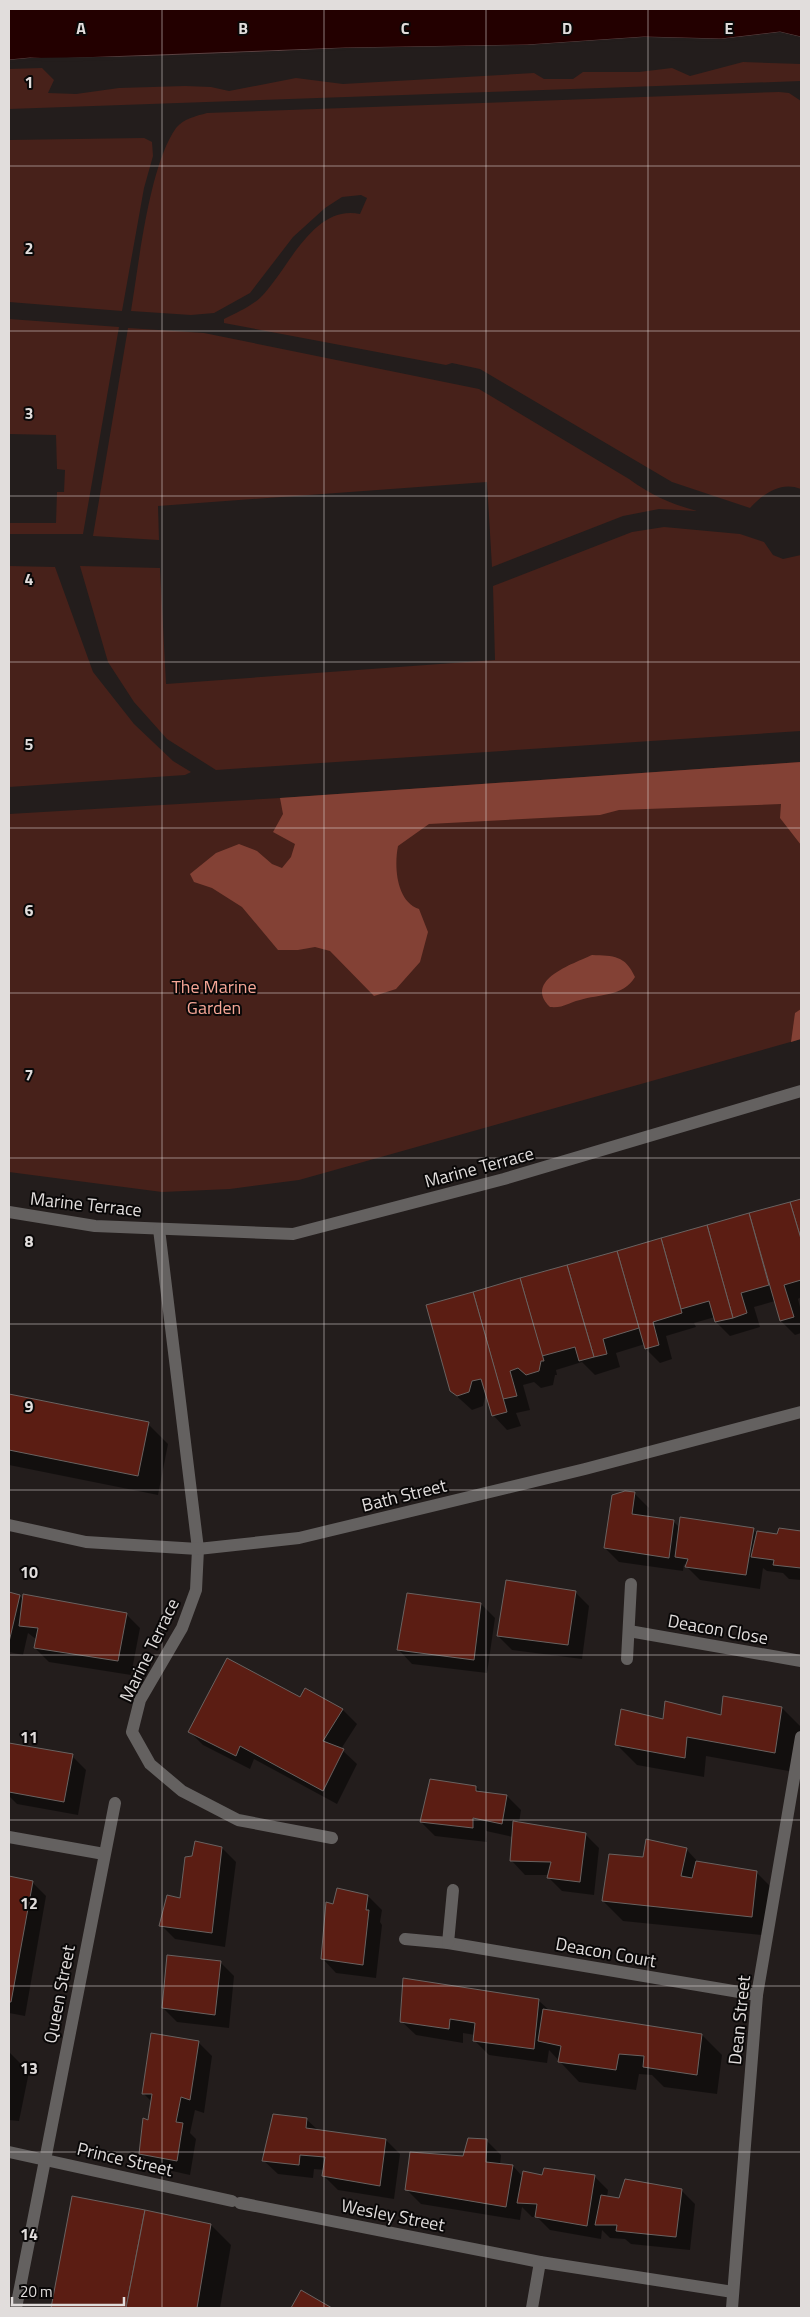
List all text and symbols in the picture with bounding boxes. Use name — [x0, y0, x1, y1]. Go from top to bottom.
text: A — [76, 16, 86, 40]
text: B — [238, 16, 248, 40]
text: C — [401, 16, 410, 40]
text: D — [562, 16, 572, 40]
text: E — [725, 16, 734, 40]
text: 1 — [25, 70, 33, 94]
text: 2 — [25, 236, 33, 260]
text: 3 — [25, 401, 33, 425]
text: 4 — [25, 567, 34, 591]
text: 5 — [25, 732, 34, 756]
text: 6 — [25, 898, 34, 922]
park label: The Marine Garden — [171, 973, 257, 1021]
text: 7 — [25, 1063, 33, 1087]
street label: Marine Terrace — [421, 1139, 537, 1195]
street label: Marine Terrace — [29, 1185, 143, 1223]
text: 8 — [25, 1229, 34, 1253]
text: 9 — [25, 1394, 34, 1418]
street label: Bath Street — [359, 1471, 450, 1519]
text: 10 — [20, 1560, 38, 1584]
street label: Marine Terrace — [112, 1594, 186, 1706]
street label: Deacon Close — [666, 1607, 770, 1651]
text: 11 — [20, 1725, 38, 1749]
text: 12 — [20, 1891, 38, 1915]
street label: Deacon Court — [554, 1930, 659, 1974]
street label: Queen Street — [36, 1942, 82, 2045]
street label: Dean Street — [721, 1973, 757, 2066]
text: 13 — [20, 2056, 38, 2080]
street label: Prince Street — [74, 2135, 176, 2183]
street label: Wesley Street — [339, 2192, 448, 2238]
text: 14 — [20, 2222, 38, 2246]
scale bar — [12, 2274, 125, 2306]
text: 20 m — [20, 2280, 53, 2303]

